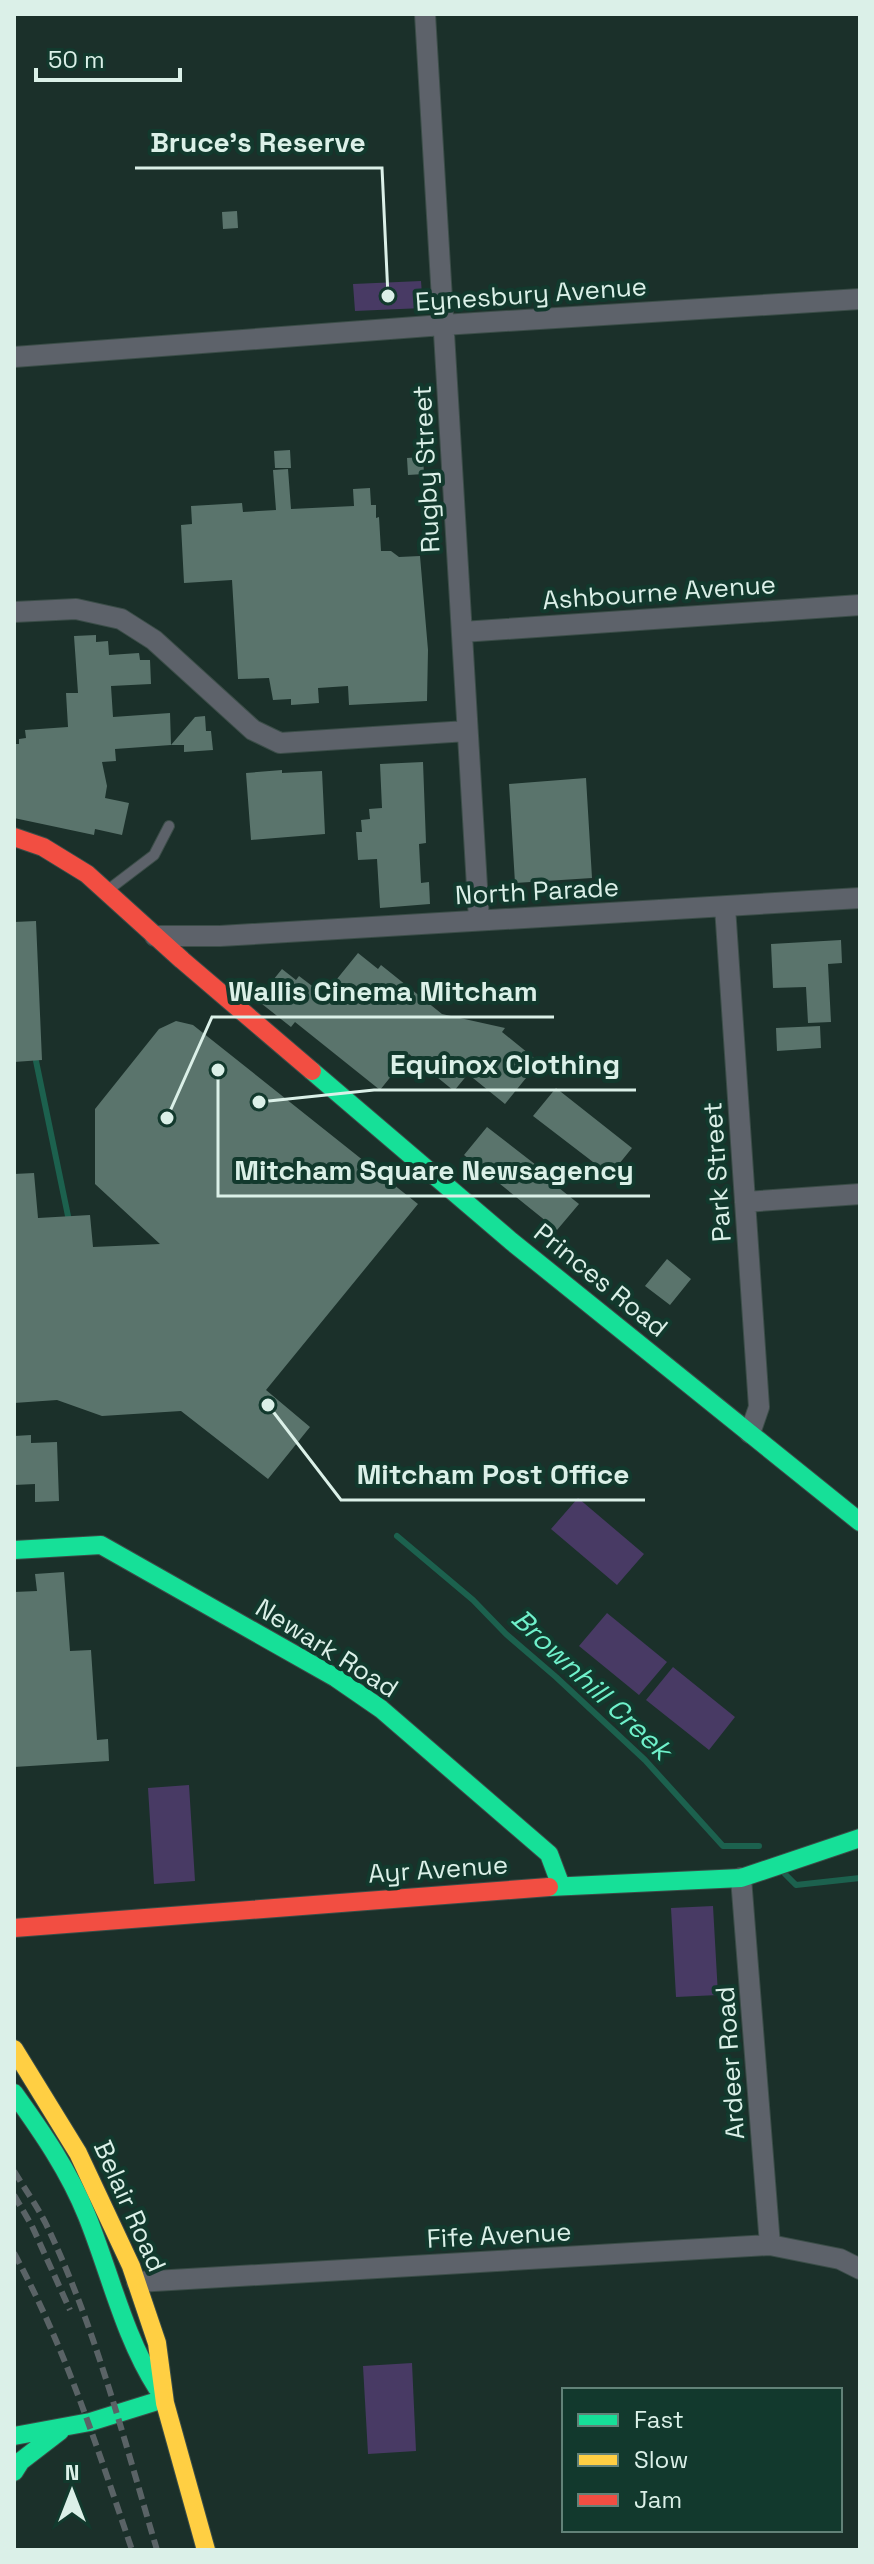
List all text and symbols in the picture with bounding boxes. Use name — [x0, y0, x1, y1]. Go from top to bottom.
scale bar — [36, 32, 180, 82]
text: 50 m — [48, 44, 105, 75]
callout: Bruce's Reserve — [135, 116, 382, 168]
text: Bruce's Reserve — [150, 124, 366, 160]
street label: Eynesbury Avenue — [414, 269, 648, 319]
street label: Rugby Street — [405, 384, 447, 554]
street label: Ashbourne Avenue — [541, 567, 777, 617]
street label: North Parade — [454, 870, 620, 912]
callout: Wallis Cinema Mitcham — [212, 965, 554, 1017]
text: Wallis Cinema Mitcham — [228, 973, 538, 1009]
callout: Equinox Clothing — [374, 1038, 636, 1090]
text: Equinox Clothing — [390, 1046, 620, 1082]
street label: Park Street — [695, 1101, 739, 1243]
callout: Mitcham Square Newsagency — [218, 1144, 650, 1196]
text: Mitcham Square Newsagency — [234, 1152, 634, 1188]
street label: Princes Road — [527, 1216, 675, 1344]
callout: Mitcham Post Office — [341, 1448, 645, 1500]
text: Mitcham Post Office — [357, 1456, 629, 1492]
street label: Newark Road — [249, 1591, 405, 1705]
water label: Brownhill Creek — [504, 1600, 682, 1770]
street label: Ayr Avenue — [367, 1847, 509, 1891]
street label: Ardeer Road — [708, 1985, 752, 2141]
street label: Belair Road — [86, 2135, 174, 2277]
street label: Fife Avenue — [426, 2214, 572, 2256]
legend — [562, 2388, 842, 2532]
text: Fast — [634, 2404, 684, 2435]
text: Slow — [634, 2444, 688, 2475]
north arrow — [32, 2452, 112, 2532]
text: N — [65, 2458, 79, 2486]
text: Jam — [634, 2484, 682, 2515]

